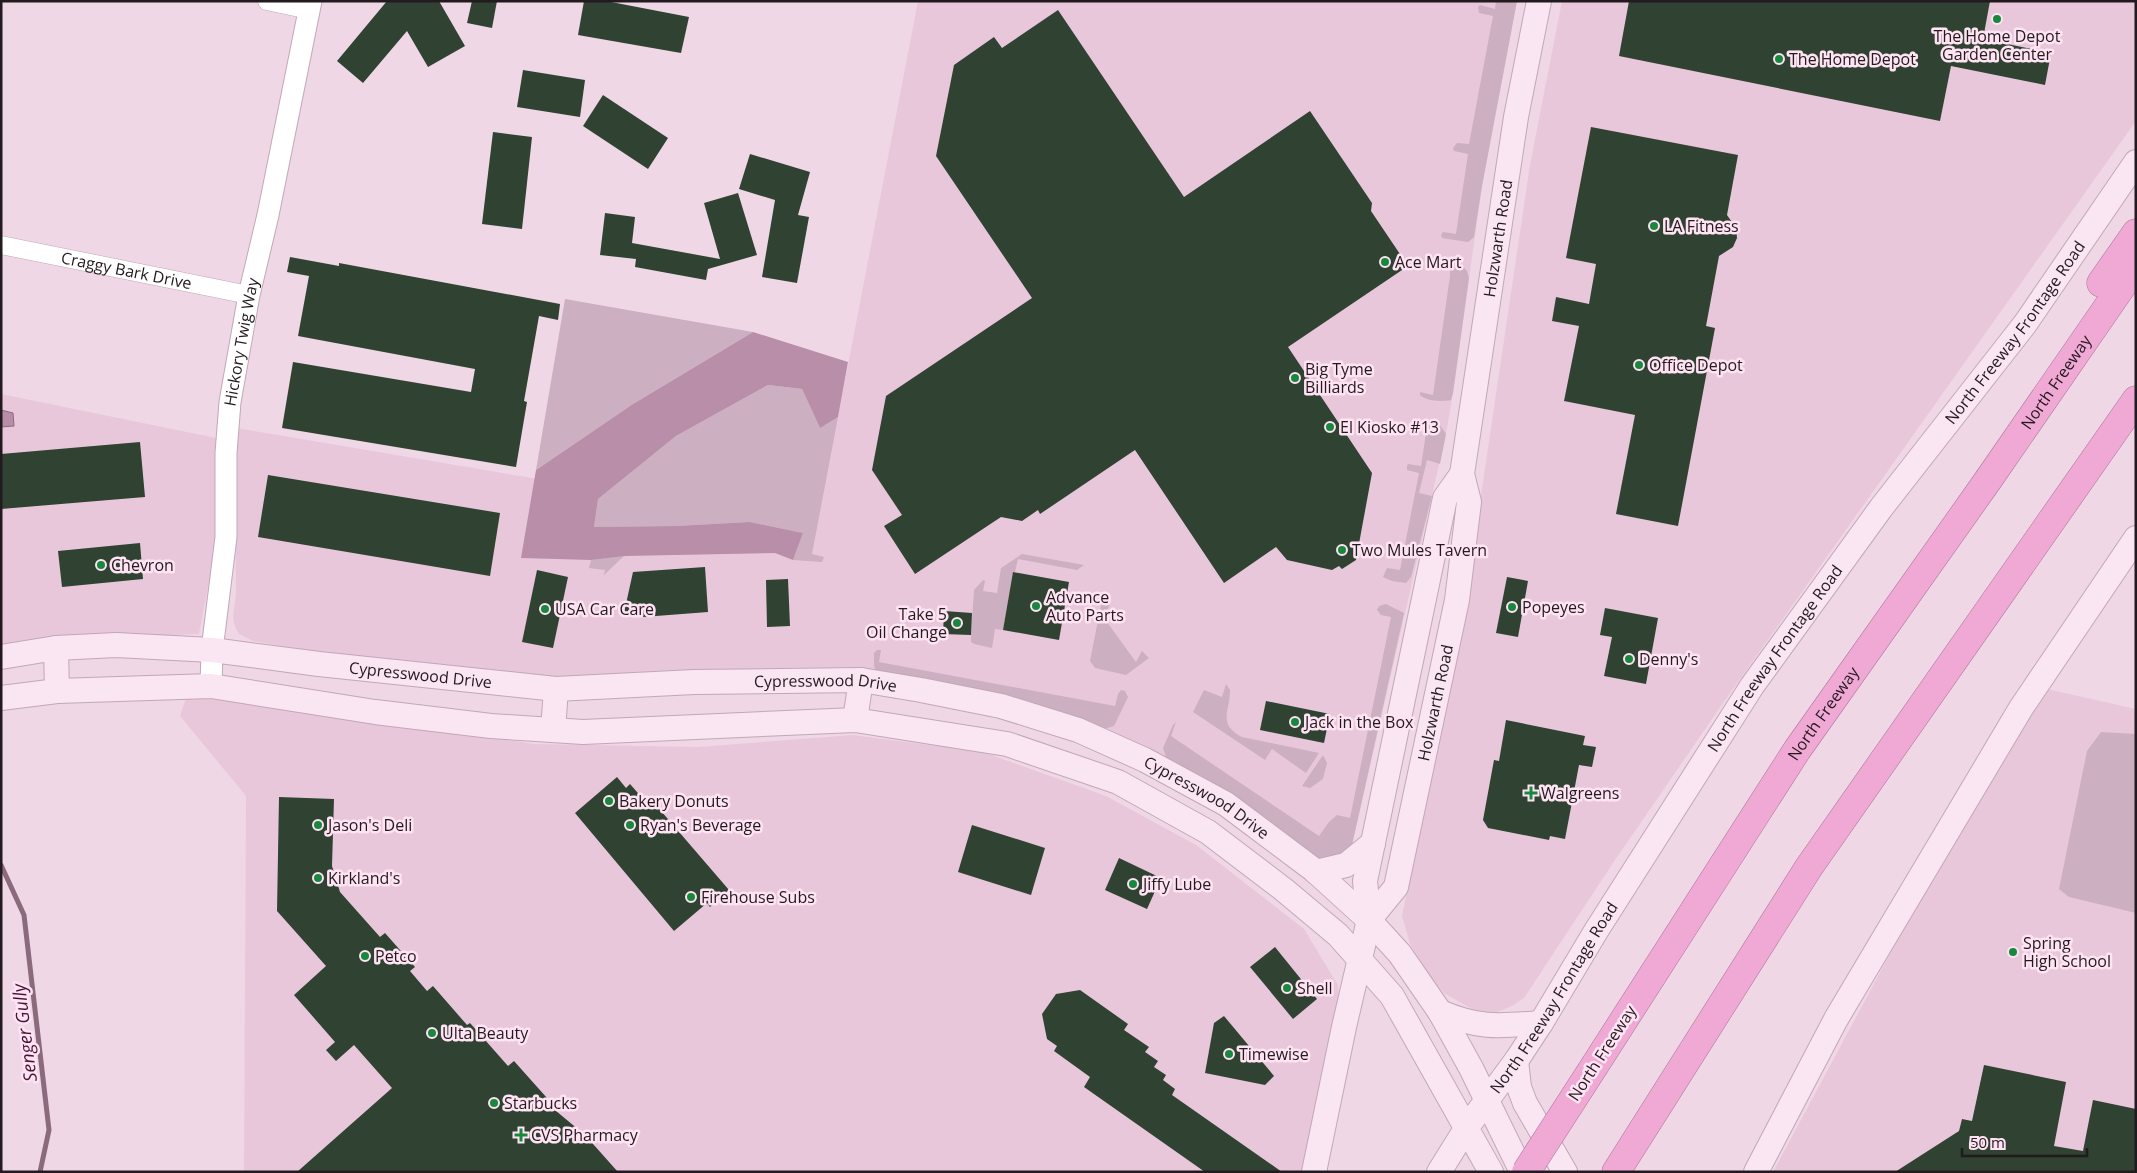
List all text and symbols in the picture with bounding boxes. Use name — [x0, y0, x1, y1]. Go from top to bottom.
marker: The Home Depot Garden Center — [1991, 13, 2003, 25]
place label: The Home Depot Garden Center — [1934, 25, 2061, 65]
place label: The Home Depot — [1789, 48, 1916, 70]
marker: The Home Depot — [1773, 53, 1785, 65]
street label: Holzwarth Road — [1478, 178, 1517, 299]
place label: LA Fitness — [1664, 215, 1739, 237]
marker: LA Fitness — [1648, 220, 1660, 232]
street label: North Freeway Frontage Road — [1940, 237, 2090, 427]
street label: Craggy Bark Drive — [59, 246, 194, 294]
place label: Ace Mart — [1395, 251, 1462, 273]
marker: Ace Mart — [1379, 256, 1391, 268]
street label: Hickory Twig Way — [218, 275, 264, 408]
street label: North Freeway — [2016, 331, 2094, 433]
place label: Office Depot — [1649, 354, 1743, 376]
place label: Big Tyme Billiards — [1305, 358, 1373, 398]
marker: Office Depot — [1633, 359, 1645, 371]
marker: Big Tyme Billiards — [1289, 372, 1301, 384]
place label: El Kiosko #13 — [1340, 416, 1439, 438]
marker: El Kiosko #13 — [1324, 421, 1336, 433]
place label: Two Mules Tavern — [1352, 539, 1487, 561]
marker: Two Mules Tavern — [1336, 544, 1348, 556]
place label: Chevron — [111, 554, 174, 576]
marker: Chevron — [95, 559, 107, 571]
street label: North Freeway Frontage Road — [1703, 562, 1847, 756]
place label: Advance Auto Parts — [1046, 586, 1124, 626]
place label: Popeyes — [1522, 596, 1585, 618]
place label: USA Car Care — [555, 598, 654, 620]
marker: Advance Auto Parts — [1030, 600, 1042, 612]
marker: Popeyes — [1506, 601, 1518, 613]
marker: USA Car Care — [539, 603, 551, 615]
place label: Take 5 Oil Change — [866, 603, 947, 643]
marker: Take 5 Oil Change — [951, 617, 963, 629]
street label: Holzwarth Road — [1412, 642, 1458, 763]
place label: Denny's — [1639, 648, 1698, 670]
marker: Denny's — [1623, 653, 1635, 665]
street label: Cypresswood Drive — [348, 656, 493, 693]
street label: North Freeway — [1784, 663, 1862, 765]
street label: Cypresswood Drive — [754, 669, 899, 697]
place label: Jack in the Box — [1303, 711, 1414, 733]
marker: Jack in the Box — [1289, 716, 1301, 728]
street label: Cypresswood Drive — [1140, 751, 1274, 844]
place label: Walgreens — [1541, 782, 1619, 804]
marker: Walgreens — [1525, 787, 1537, 799]
place label: Bakery Donuts — [619, 790, 729, 812]
marker: Bakery Donuts — [603, 795, 615, 807]
place label: Jason's Deli — [326, 814, 412, 836]
place label: Ryan's Beverage — [640, 814, 761, 836]
marker: Jason's Deli — [312, 819, 324, 831]
marker: Ryan's Beverage — [624, 819, 636, 831]
place label: Kirkland's — [328, 867, 400, 889]
marker: Kirkland's — [312, 872, 324, 884]
place label: Jiffy Lube — [1141, 873, 1211, 895]
marker: Jiffy Lube — [1127, 878, 1139, 890]
place label: Firehouse Subs — [701, 886, 815, 908]
marker: Firehouse Subs — [685, 891, 697, 903]
street label: North Freeway Frontage Road — [1485, 898, 1623, 1096]
place label: Spring High School — [2023, 932, 2111, 972]
place label: Petco — [375, 945, 417, 967]
marker: Spring High School — [2007, 946, 2019, 958]
marker: Petco — [359, 950, 371, 962]
place label: Shell — [1297, 977, 1333, 999]
water label: Senger Gully — [6, 981, 42, 1083]
marker: Shell — [1281, 982, 1293, 994]
street label: North Freeway — [1564, 1002, 1640, 1104]
place label: Ulta Beauty — [442, 1022, 529, 1044]
marker: Ulta Beauty — [426, 1027, 438, 1039]
place label: Timewise — [1239, 1043, 1309, 1065]
marker: Timewise — [1223, 1048, 1235, 1060]
place label: Starbucks — [504, 1092, 577, 1114]
marker: Starbucks — [488, 1097, 500, 1109]
place label: CVS Pharmacy — [531, 1124, 639, 1146]
scale bar — [1962, 1126, 2087, 1158]
marker: CVS Pharmacy — [515, 1129, 527, 1141]
text: 50 m — [1970, 1132, 2005, 1152]

